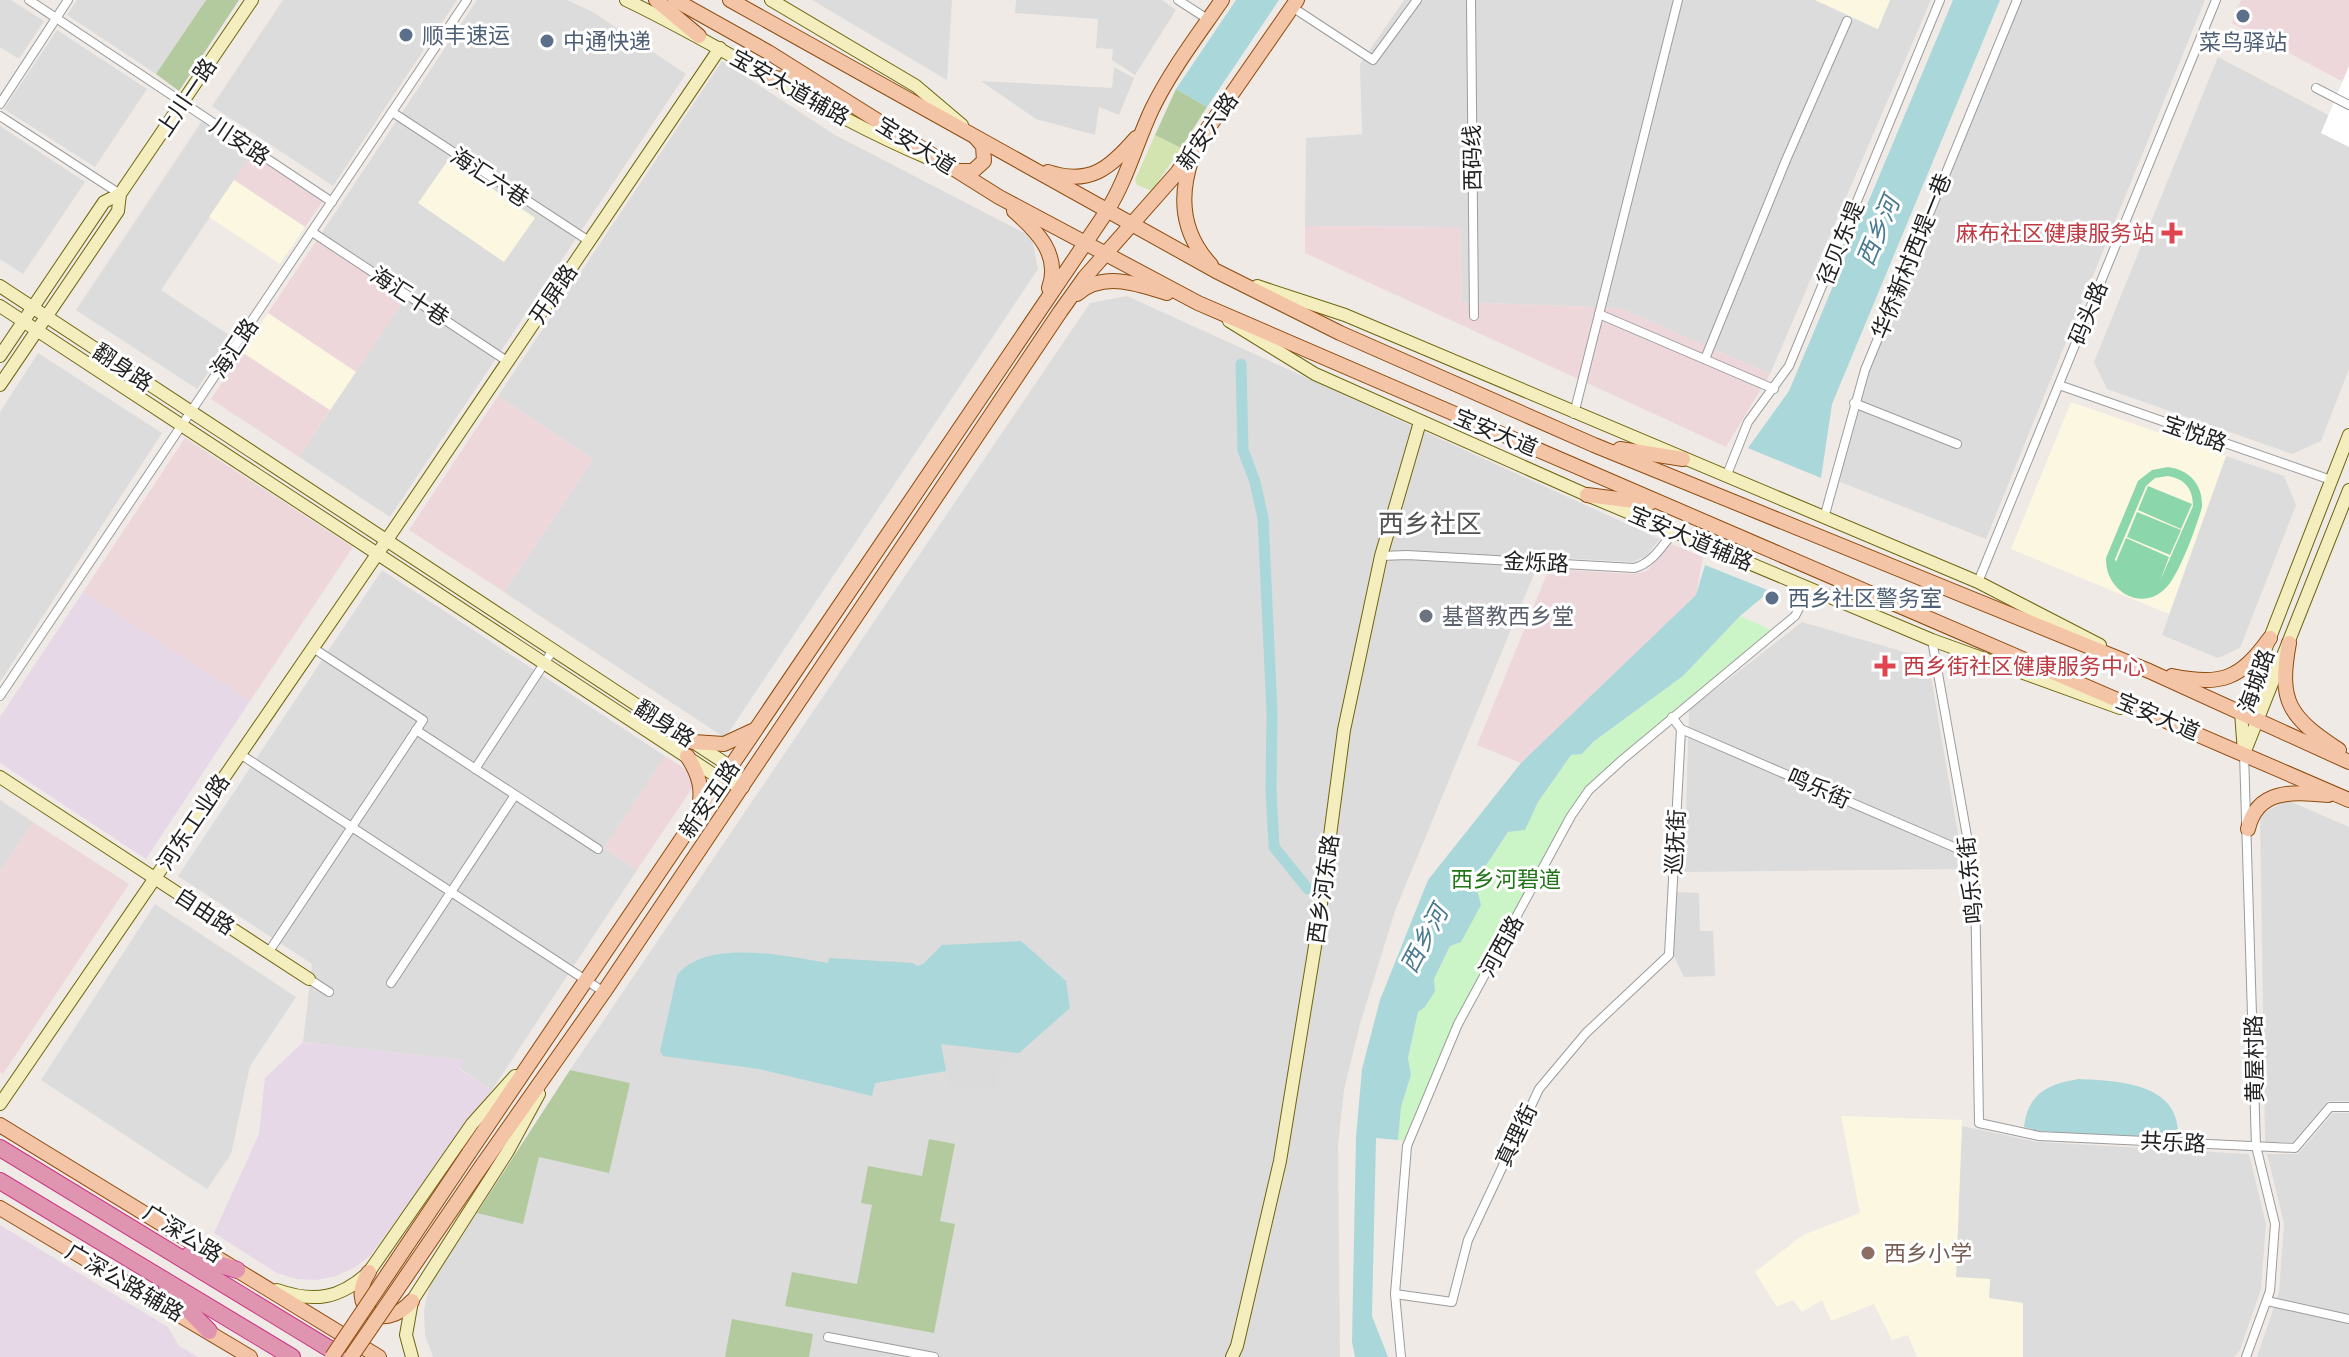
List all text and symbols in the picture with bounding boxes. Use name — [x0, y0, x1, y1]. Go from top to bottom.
marker: 菜鸟驿站 — [2234, 7, 2252, 25]
place label: 顺丰速运 — [422, 21, 510, 49]
marker: 顺丰速运 — [397, 26, 415, 44]
place label: 中通快递 — [563, 27, 651, 55]
place label: 菜鸟驿站 — [2199, 28, 2287, 56]
marker: 中通快递 — [538, 32, 556, 50]
street label: 宝安大道辅路 — [725, 43, 855, 131]
street label: 上川一路 — [150, 53, 222, 141]
street label: 新安六路 — [1170, 87, 1244, 175]
street label: 宝安大道 — [871, 110, 961, 180]
street label: 川安路 — [205, 111, 275, 171]
street label: 西码线 — [1457, 125, 1487, 191]
street label: 海汇六巷 — [445, 141, 535, 213]
street label: 华侨新村西堤一巷 — [1865, 169, 1957, 343]
water label: 西乡河 — [1850, 188, 1908, 270]
street label: 径贝东堤 — [1811, 197, 1869, 289]
place label: 麻布社区健康服务站 — [1956, 219, 2154, 247]
marker: 麻布社区健康服务站 — [2161, 222, 2183, 244]
street label: 开屏路 — [523, 259, 583, 329]
street label: 海汇十巷 — [365, 260, 455, 332]
street label: 码头路 — [2063, 277, 2113, 349]
street label: 海汇路 — [204, 313, 264, 383]
street label: 翻身路 — [88, 337, 158, 397]
street label: 宝安大道 — [1450, 402, 1542, 462]
street label: 宝悦路 — [2159, 409, 2231, 457]
street label: 宝安大道辅路 — [1625, 499, 1757, 577]
district label: 西乡社区 — [1378, 507, 1482, 540]
street label: 金烁路 — [1502, 546, 1570, 578]
place label: 西乡社区警务室 — [1788, 584, 1942, 612]
marker: 西乡社区警务室 — [1763, 589, 1781, 607]
place label: 基督教西乡堂 — [1442, 602, 1574, 630]
marker: 基督教西乡堂 — [1417, 607, 1435, 625]
street label: 海城路 — [2232, 645, 2280, 717]
place label: 西乡街社区健康服务中心 — [1903, 652, 2145, 680]
marker: 西乡街社区健康服务中心 — [1874, 655, 1896, 677]
street label: 宝安大道 — [2112, 686, 2204, 746]
street label: 翻身路 — [630, 693, 700, 753]
street label: 新安五路 — [673, 755, 745, 843]
street label: 鸣乐街 — [1783, 762, 1855, 814]
street label: 河东工业路 — [151, 769, 235, 875]
street label: 巡抚街 — [1659, 808, 1691, 876]
street label: 西乡河东路 — [1301, 833, 1345, 945]
street label: 鸣乐东街 — [1951, 835, 1989, 925]
park label: 西乡河碧道 — [1451, 865, 1561, 893]
street label: 自由路 — [170, 881, 240, 941]
water label: 西乡河 — [1393, 896, 1456, 978]
street label: 河西路 — [1473, 910, 1529, 982]
street label: 黄屋村路 — [2239, 1015, 2269, 1103]
street label: 真理街 — [1489, 1099, 1543, 1171]
street label: 共乐路 — [2139, 1126, 2207, 1158]
street label: 广深公路 — [138, 1198, 228, 1268]
street label: 广深公路辅路 — [61, 1237, 189, 1327]
place label: 西乡小学 — [1884, 1239, 1972, 1267]
marker: 西乡小学 — [1859, 1244, 1877, 1262]

